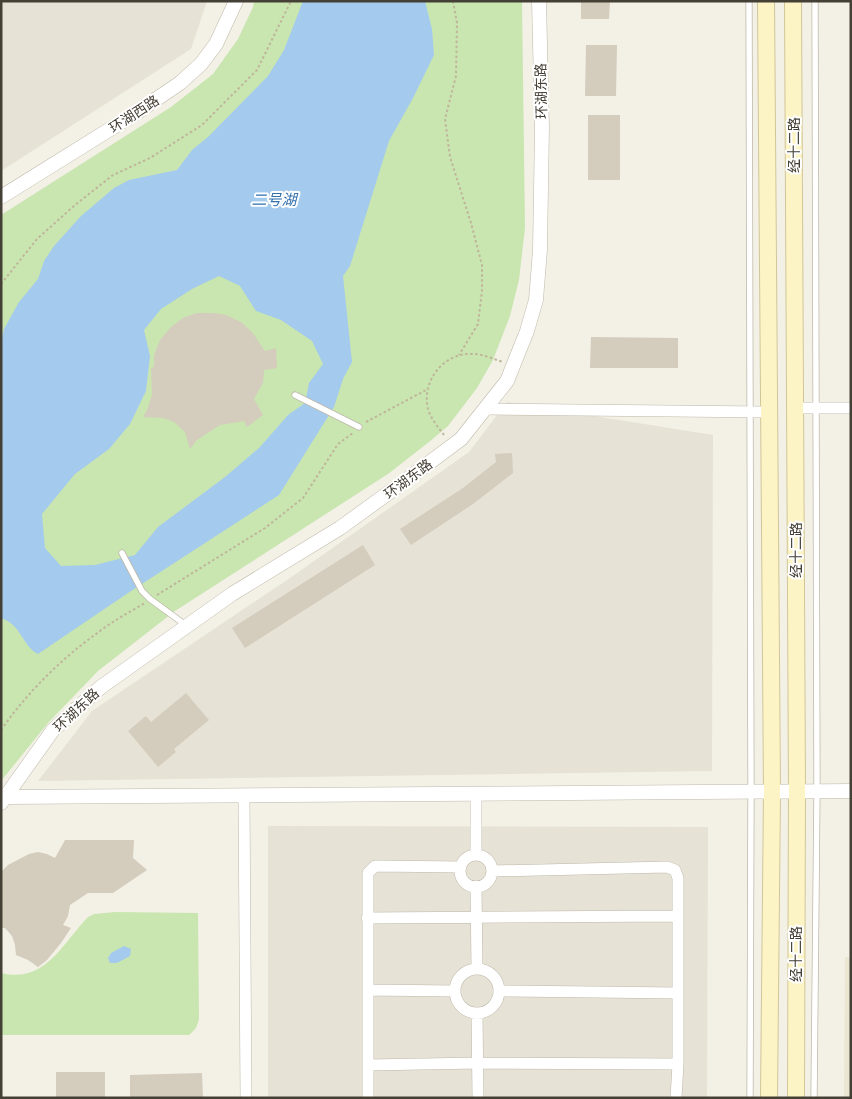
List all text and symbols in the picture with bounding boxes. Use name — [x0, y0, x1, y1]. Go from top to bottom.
street label: 环湖东路 — [532, 63, 550, 119]
street label: 环湖西路 — [106, 91, 162, 137]
street label: 经十二路 — [785, 117, 803, 173]
water label: 二号湖 — [251, 190, 298, 209]
street label: 环湖东路 — [380, 455, 436, 503]
street label: 经十二路 — [787, 522, 805, 578]
street label: 环湖东路 — [49, 684, 103, 736]
street label: 经十二路 — [787, 926, 805, 982]

